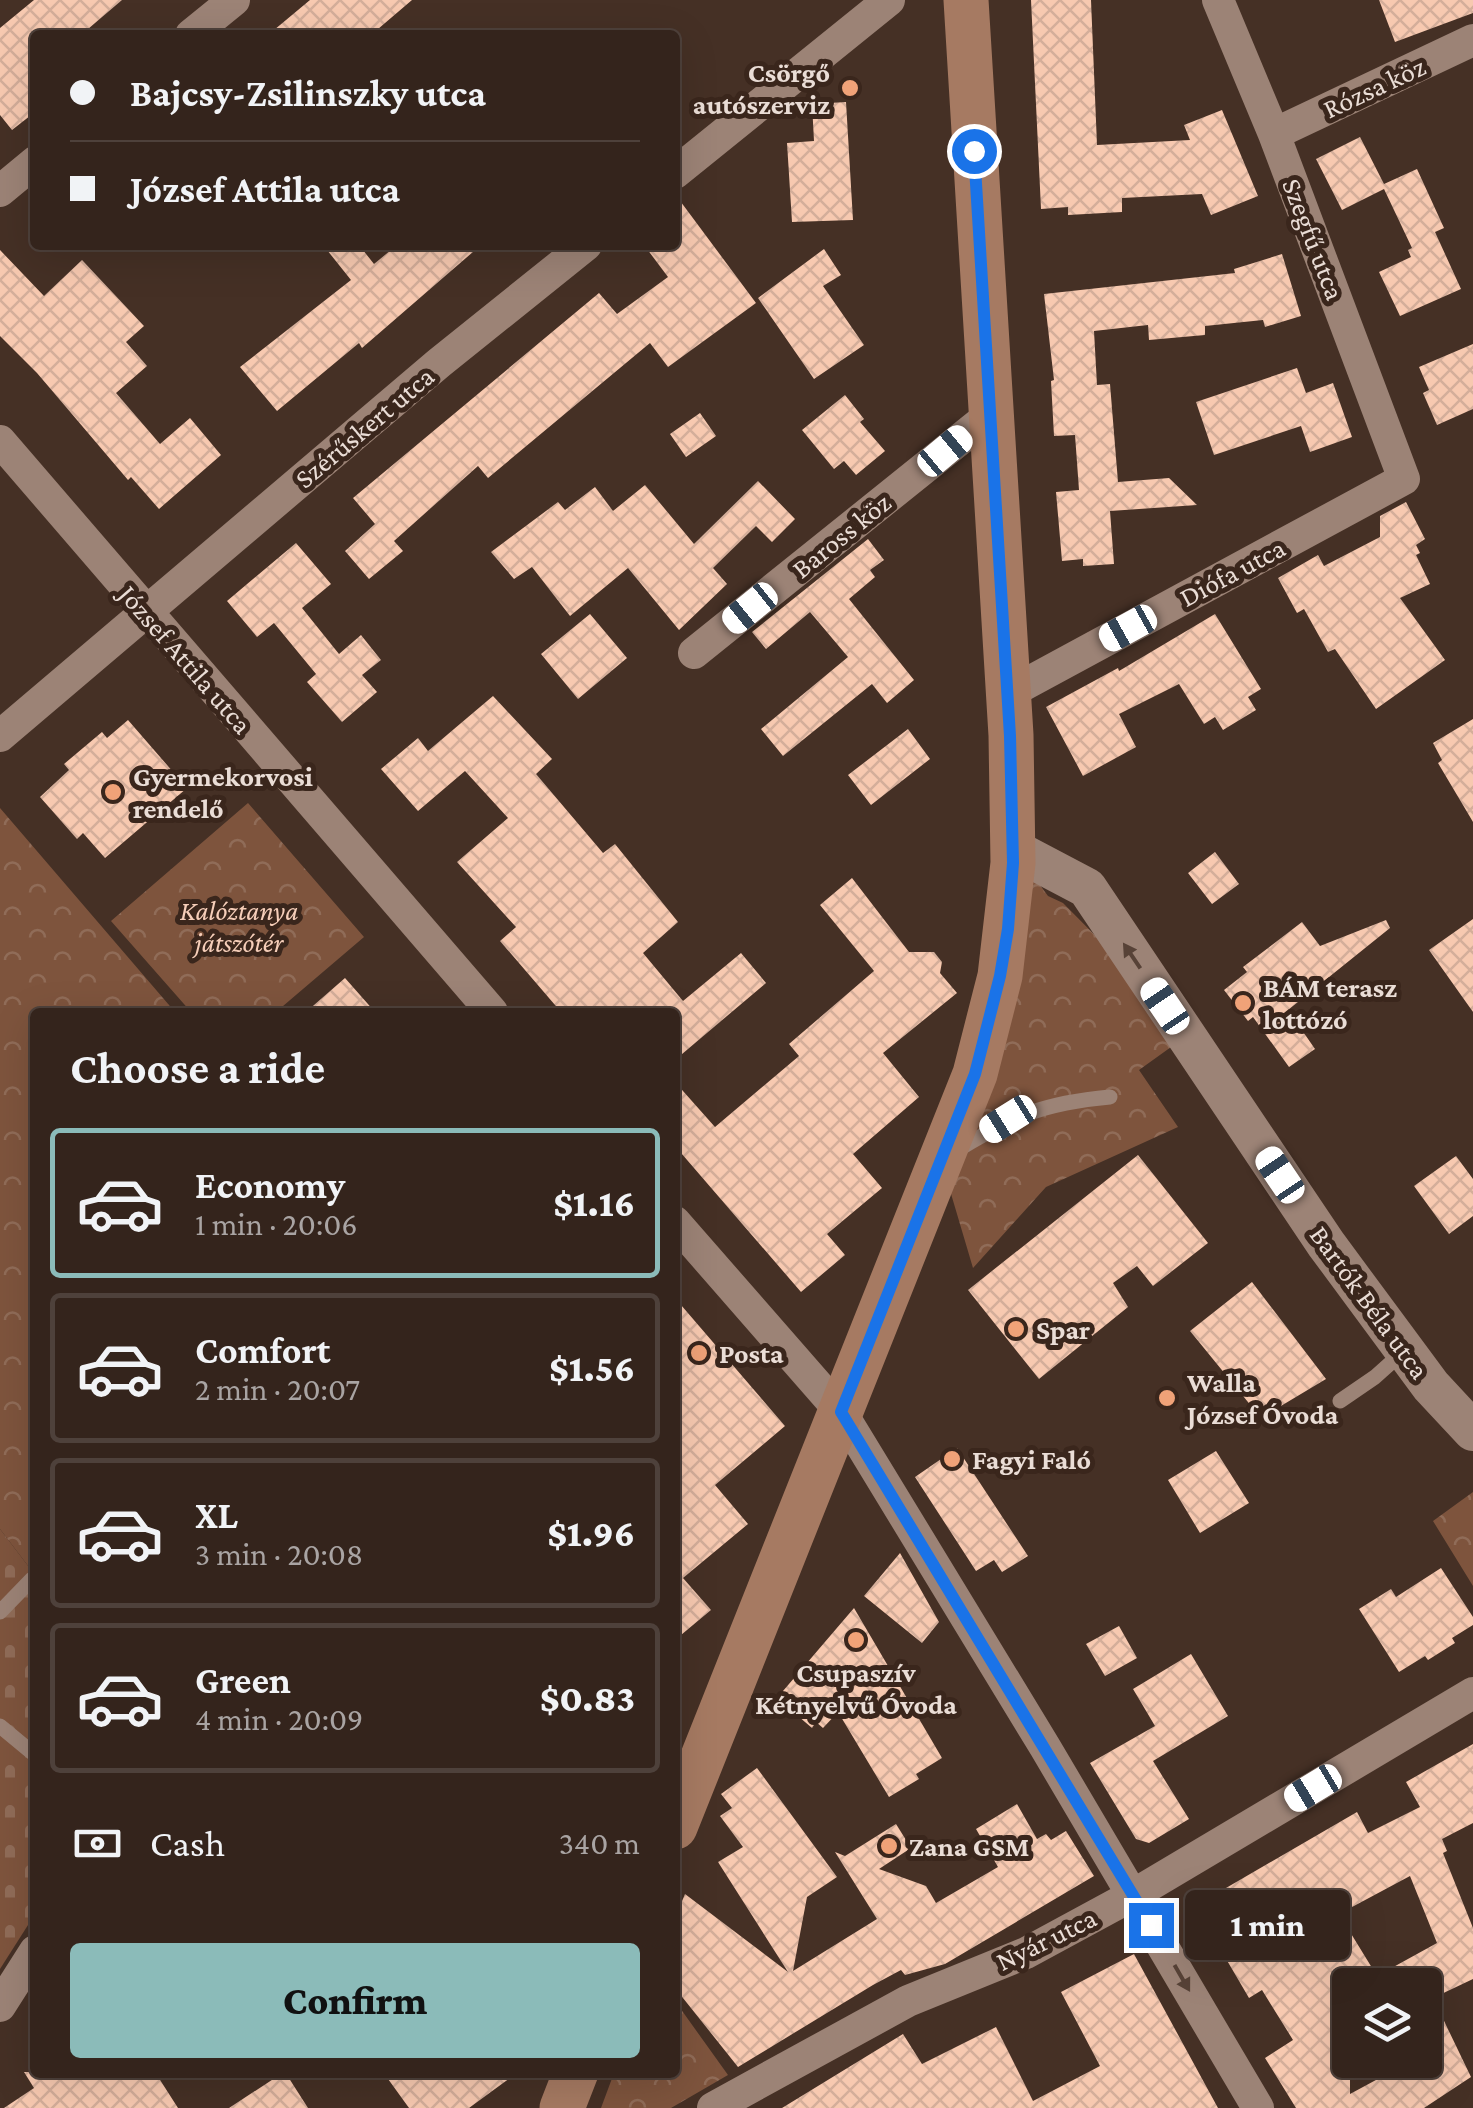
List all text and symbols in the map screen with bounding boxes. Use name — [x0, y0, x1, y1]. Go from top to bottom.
street label: Rózsa köz — [1318, 50, 1430, 125]
place label: Csörgő autószerviz — [693, 57, 830, 120]
text: Bajcsy-Zsilinszky utca — [130, 72, 486, 114]
marker: Csörgő autószerviz — [839, 77, 861, 99]
route start — [952, 129, 997, 174]
text: József Attila utca — [130, 168, 400, 210]
street label: Szegfű utca — [1276, 174, 1351, 304]
street label: Szérűskert utca — [289, 360, 440, 494]
car — [912, 420, 978, 482]
street label: Baross köz — [786, 486, 897, 584]
street label: Diófa utca — [1174, 532, 1290, 613]
street label: József Attila utca — [111, 577, 259, 740]
car — [717, 577, 783, 639]
car — [1094, 600, 1162, 656]
place label: Gyermekorvosi rendelő — [133, 761, 313, 824]
marker: Gyermekorvosi rendelő — [102, 781, 124, 803]
park label: Kalóztanya játszótér — [180, 895, 298, 959]
one-way arrow — [1123, 943, 1142, 970]
place label: BÁM terasz lottózó — [1263, 972, 1397, 1035]
car — [1136, 973, 1194, 1039]
marker: BÁM terasz lottózó — [1232, 992, 1254, 1014]
text: Choose a ride — [70, 1043, 325, 1093]
car — [975, 1090, 1041, 1148]
car — [1251, 1142, 1309, 1208]
icon: car — [75, 1158, 165, 1248]
text: Economy — [195, 1164, 345, 1206]
text: $1.16 — [553, 1182, 635, 1224]
text: 1 min · 20:06 — [195, 1206, 358, 1242]
street label: Bartók Béla utca — [1304, 1220, 1435, 1385]
place label: Spar — [1036, 1314, 1090, 1345]
marker: Spar — [1005, 1318, 1027, 1340]
icon: car — [75, 1323, 165, 1413]
text: Comfort — [195, 1329, 331, 1371]
place label: Posta — [719, 1338, 784, 1369]
marker: Posta — [688, 1342, 710, 1364]
text: $1.56 — [549, 1347, 635, 1389]
place label: Walla József Óvoda — [1184, 1367, 1339, 1430]
text: 2 min · 20:07 — [195, 1371, 360, 1407]
marker: Walla József Óvoda — [1156, 1387, 1178, 1409]
place label: Fagyi Faló — [972, 1444, 1091, 1475]
marker: Fagyi Faló — [941, 1448, 963, 1470]
icon: car — [75, 1488, 165, 1578]
text: XL — [195, 1494, 238, 1536]
text: $1.96 — [547, 1512, 635, 1554]
text: 3 min · 20:08 — [195, 1536, 363, 1572]
marker: Csupaszív Kétnyelvű Óvoda — [845, 1629, 867, 1651]
icon: car — [75, 1653, 165, 1743]
place label: Csupaszív Kétnyelvű Óvoda — [755, 1657, 957, 1720]
text: Green — [195, 1659, 291, 1701]
text: $0.83 — [540, 1677, 635, 1719]
text: 4 min · 20:09 — [195, 1701, 363, 1737]
car — [1280, 1760, 1346, 1816]
icon: cash — [70, 1816, 125, 1871]
text: Cash — [150, 1822, 225, 1864]
text: 340 m — [559, 1825, 640, 1861]
place label: Zana GSM — [909, 1831, 1029, 1862]
marker: Zana GSM — [878, 1835, 900, 1857]
callout: 1 min — [1186, 1890, 1351, 1960]
street label: Nyár utca — [991, 1902, 1101, 1977]
route end — [1129, 1903, 1174, 1948]
text: 1 min — [1230, 1907, 1305, 1943]
button: Confirm — [70, 1943, 640, 2058]
one-way arrow — [1173, 1964, 1190, 1992]
map controls — [1332, 1968, 1442, 2078]
button: layers — [1332, 1968, 1442, 2078]

